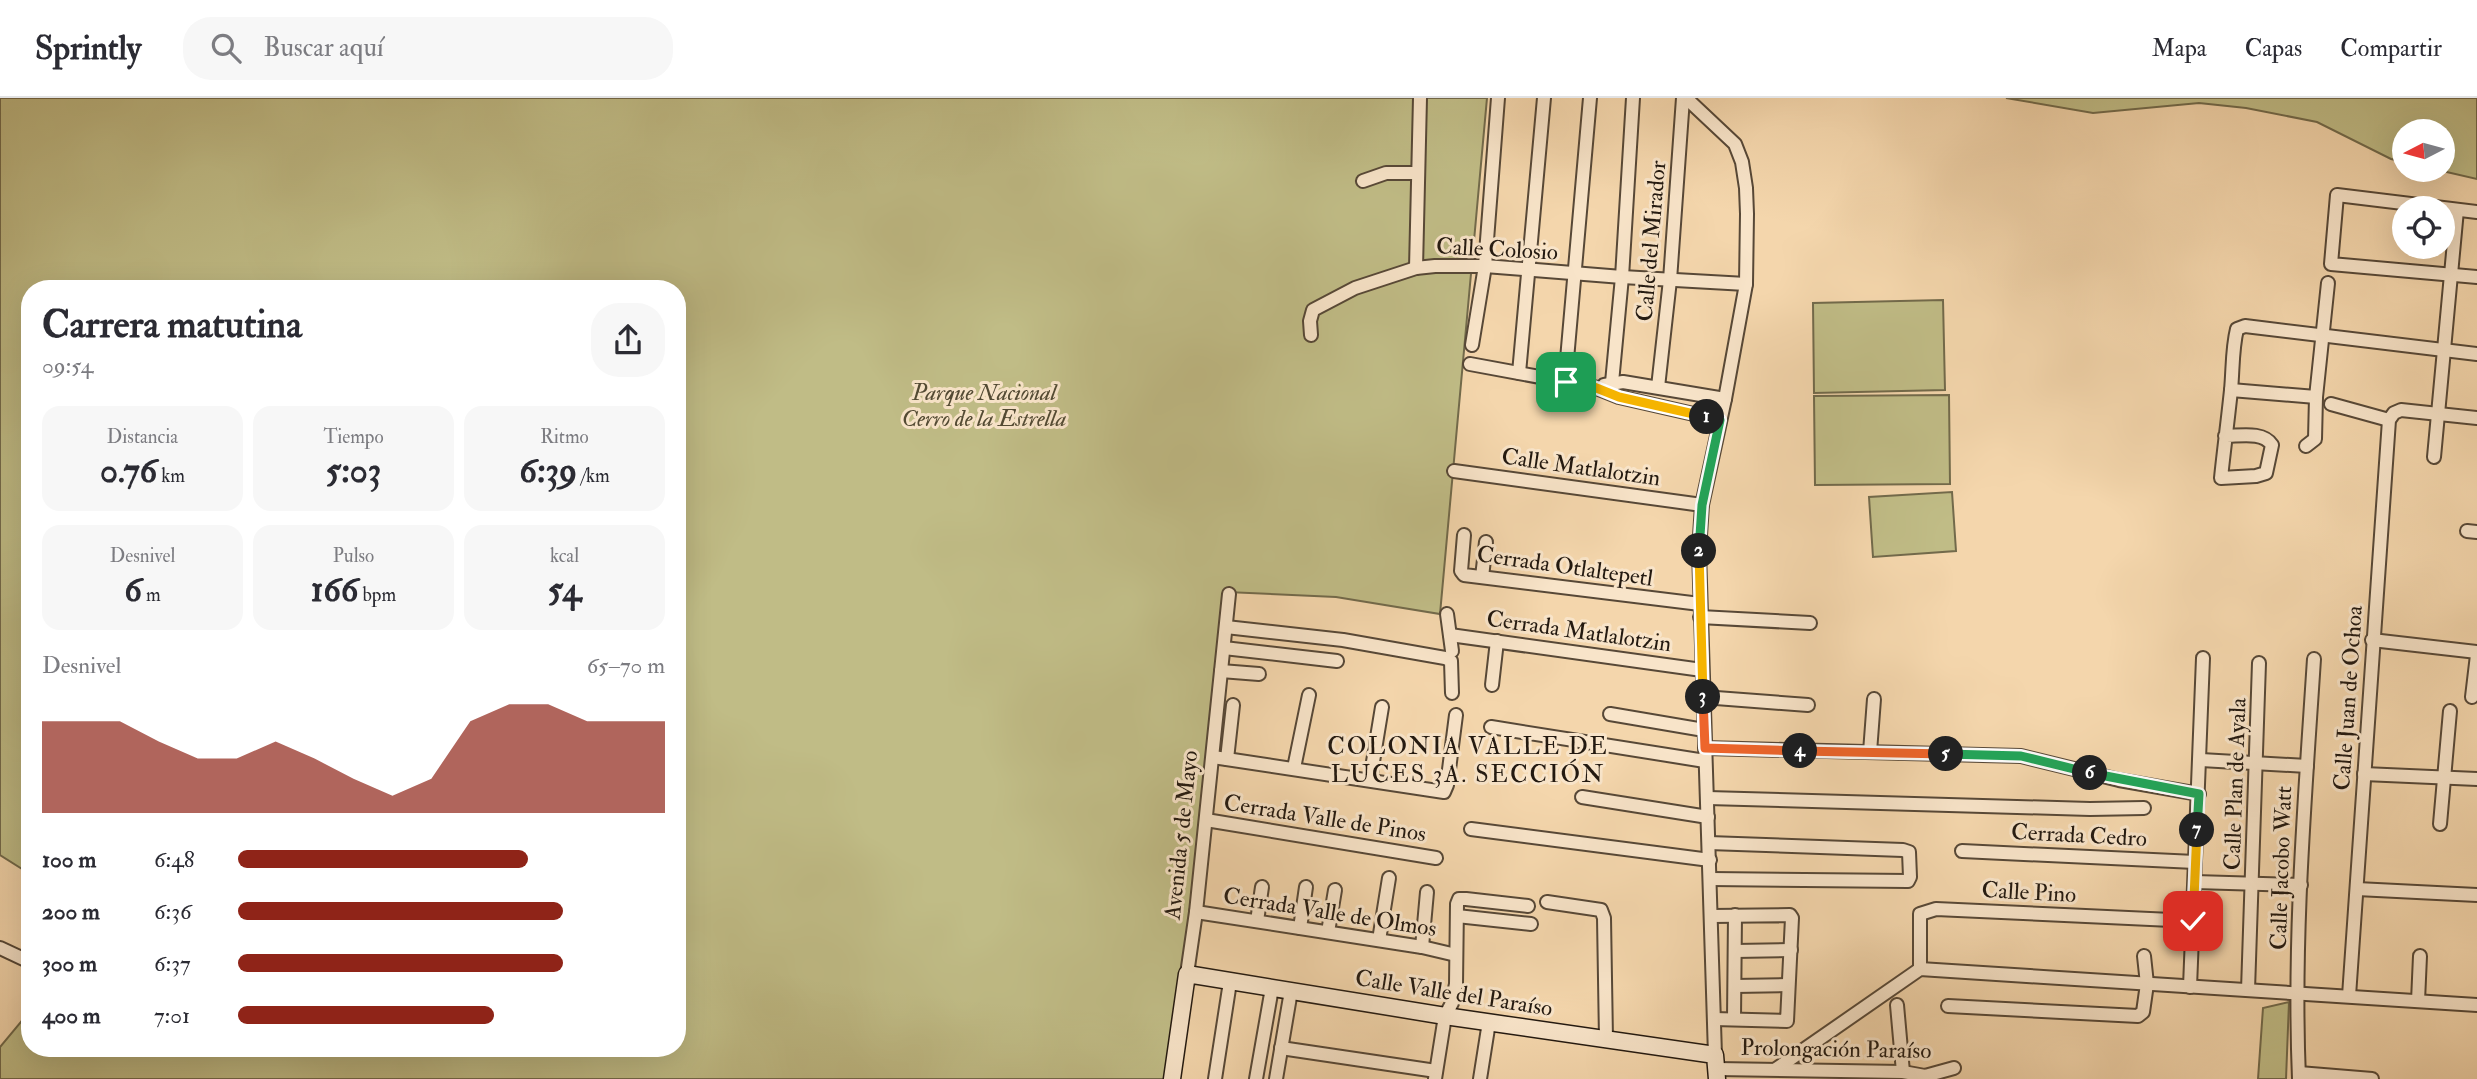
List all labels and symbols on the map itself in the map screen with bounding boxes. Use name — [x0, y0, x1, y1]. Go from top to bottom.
north arrow — [2392, 119, 2455, 182]
street label: Calle del Mirador — [1630, 159, 1673, 323]
street label: Calle Colosio — [1435, 231, 1559, 267]
pin — [1536, 352, 1596, 412]
park label: Parque Nacional Cerro de la Estrella — [902, 378, 1067, 433]
pin: 1 — [1690, 400, 1724, 434]
street label: Calle Matlalotzin — [1500, 441, 1662, 493]
pin: 2 — [1682, 533, 1716, 568]
street label: Cerrada Otlaltepetl — [1475, 539, 1655, 594]
street label: Cerrada Matlalotzin — [1485, 604, 1673, 658]
street label: Calle Juan de Ochoa — [2327, 604, 2369, 792]
pin: 3 — [1686, 680, 1720, 714]
street label: Calle Plan de Ayala — [2217, 697, 2253, 871]
district label: COLONIA VALLE DE LUCES 3A. SECCIÓN — [1327, 731, 1609, 790]
pin: 4 — [1783, 734, 1818, 768]
pin: 5 — [1928, 736, 1964, 772]
street label: Avenida 5 de Mayo — [1158, 749, 1204, 922]
pin: 6 — [2072, 756, 2108, 790]
street label: Calle Jacobo Watt — [2264, 786, 2298, 950]
street label: Cerrada Valle de Pinos — [1222, 788, 1428, 848]
pin: 7 — [2180, 812, 2214, 848]
street label: Cerrada Cedro — [2010, 817, 2148, 853]
street label: Calle Pino — [1981, 875, 2077, 909]
street label: Cerrada Valle de Olmos — [1221, 881, 1439, 943]
pin — [2163, 891, 2223, 951]
street label: Calle Valle del Paraíso — [1353, 963, 1555, 1023]
street label: Prolongación Paraíso — [1740, 1033, 1932, 1065]

